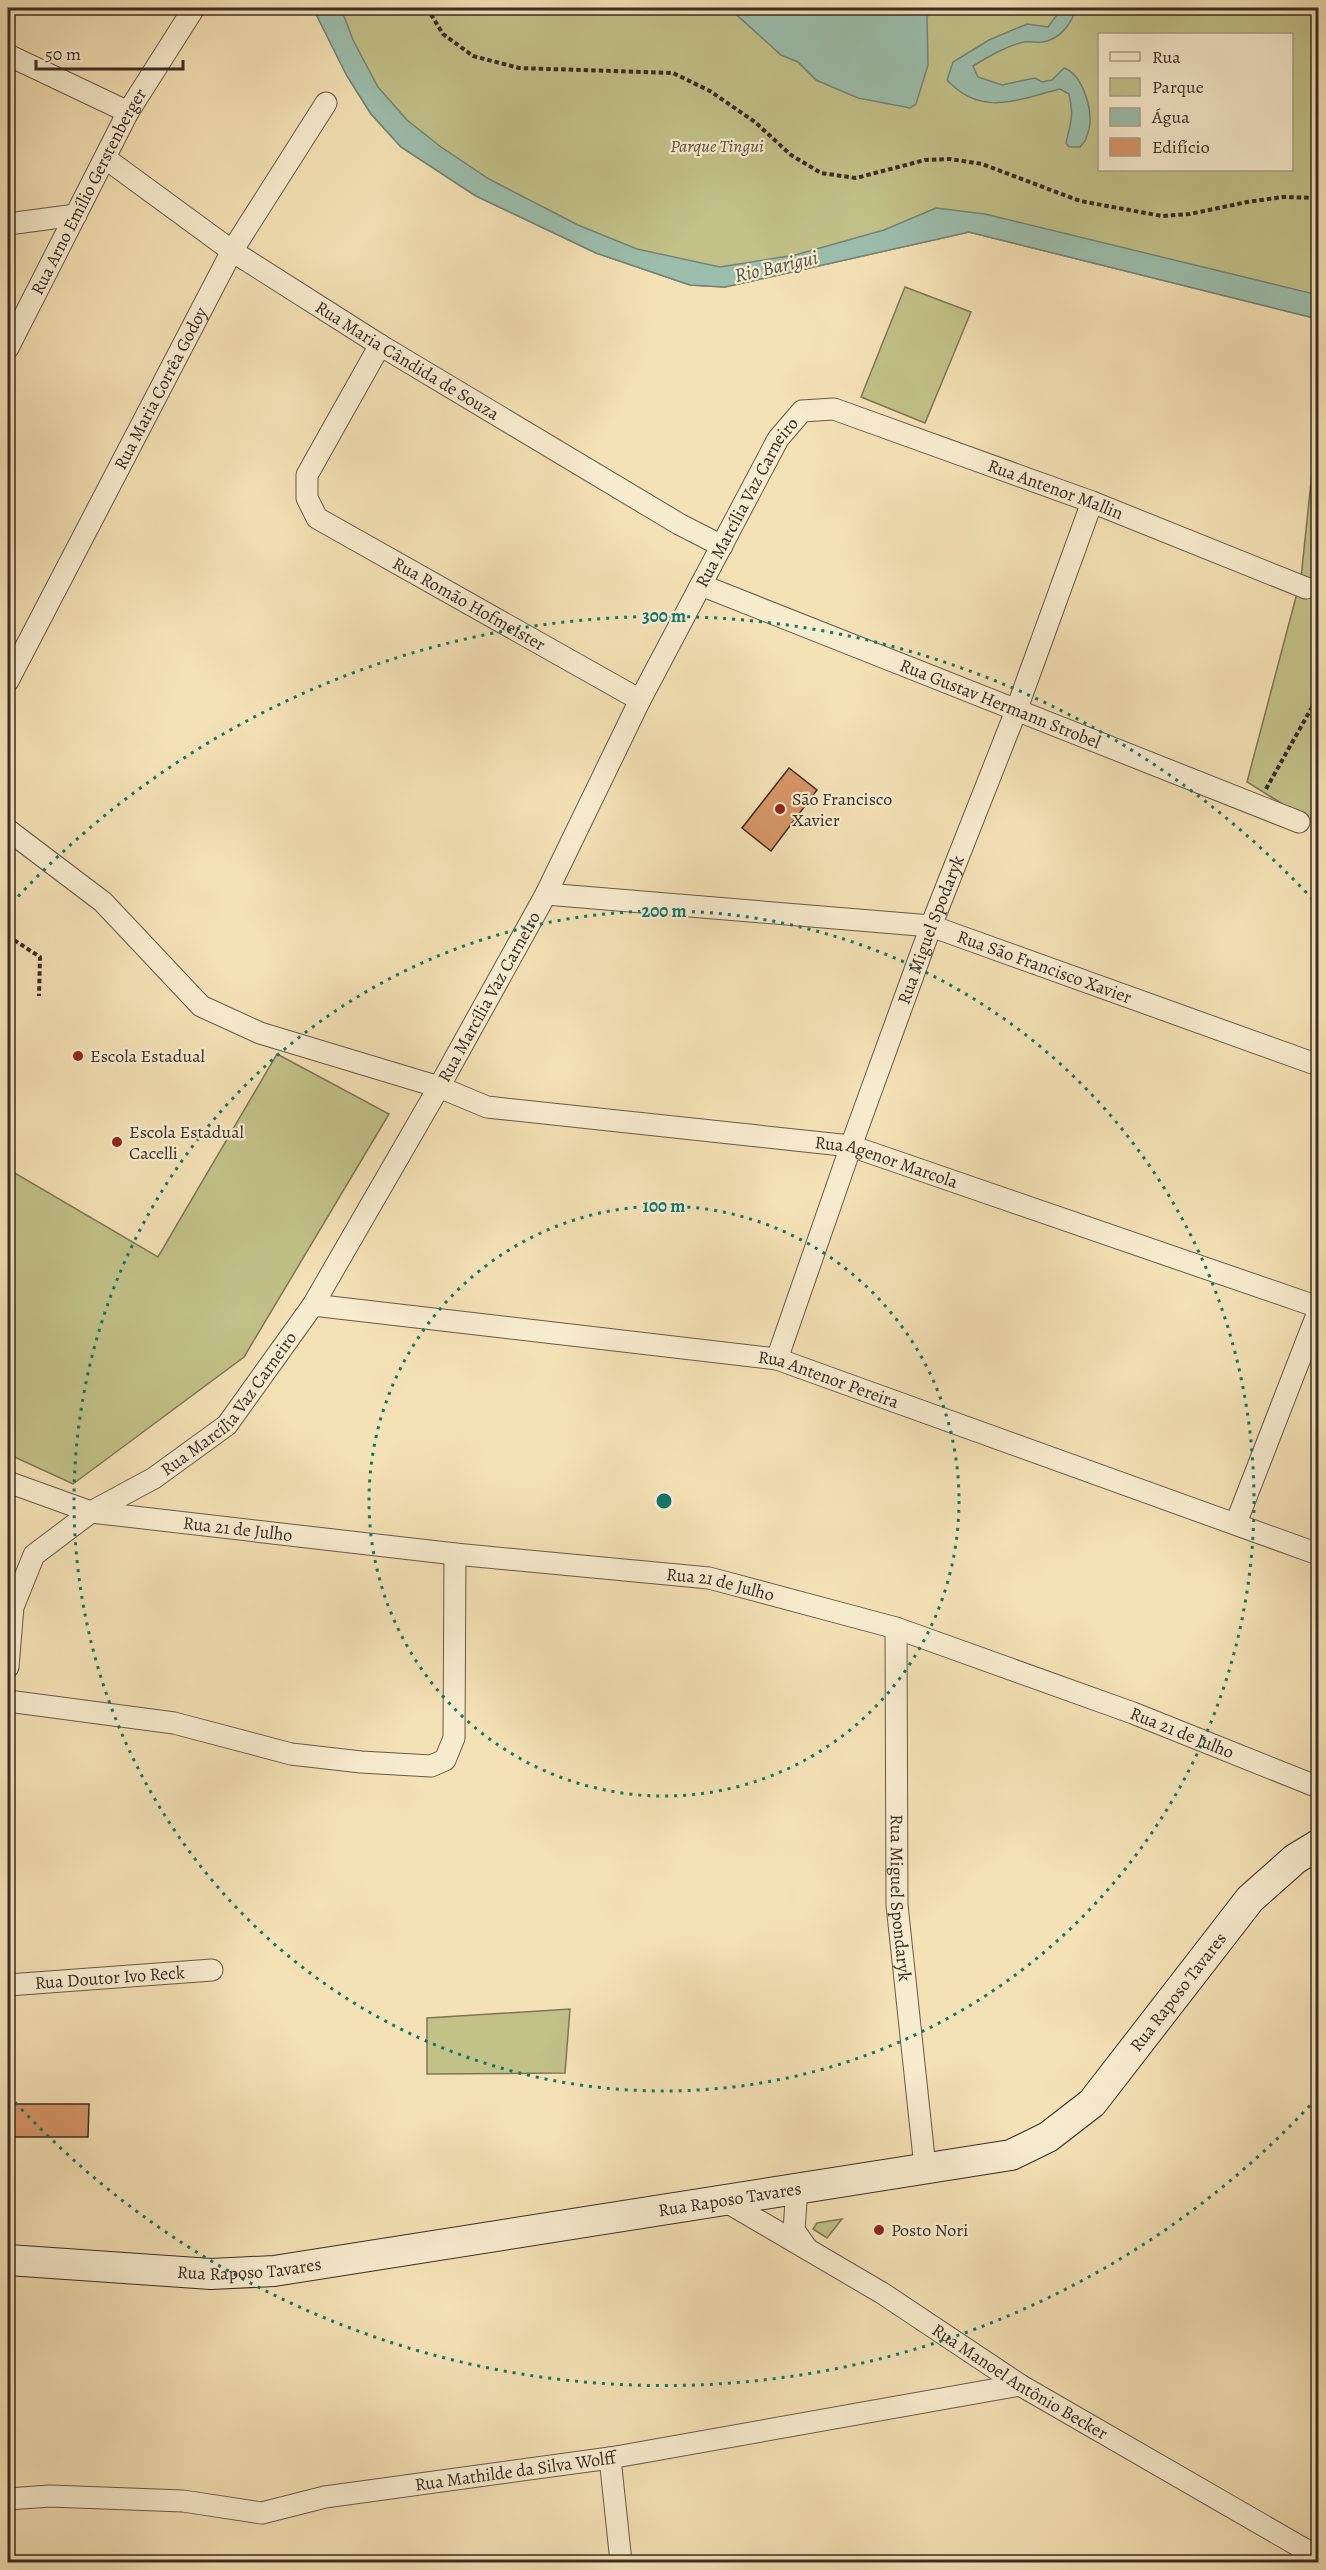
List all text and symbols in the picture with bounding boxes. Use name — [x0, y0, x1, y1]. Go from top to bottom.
scale bar — [36, 33, 183, 71]
legend — [1098, 33, 1293, 171]
text: 50 m — [45, 42, 81, 66]
text: Rua — [1152, 45, 1181, 69]
text: Parque — [1152, 75, 1204, 99]
street label: Rua Arno Emílio Gerstenberger — [25, 83, 152, 299]
text: Água — [1151, 105, 1190, 129]
park label: Parque Tingui — [670, 134, 764, 158]
text: Edifício — [1152, 135, 1210, 159]
water label: Rio Barigui — [732, 244, 820, 289]
street label: Rua Maria Cândida de Souza — [311, 295, 504, 426]
street label: Rua Maria Corrêa Godoy — [108, 302, 213, 474]
street label: Rua Marcília Vaz Carneiro — [690, 412, 804, 592]
street label: Rua Antenor Mallin — [984, 453, 1127, 525]
street label: Rua Romão Hofmeister — [388, 551, 550, 656]
text: 300 m — [642, 604, 686, 628]
street label: Rua Gustav Hermann Strobel — [896, 653, 1105, 754]
place label: São Francisco Xavier — [792, 787, 892, 832]
marker: São Francisco Xavier — [773, 802, 787, 816]
street label: Rua Miguel Spodaryk — [892, 852, 970, 1007]
text: 200 m — [641, 899, 687, 923]
street label: Rua Marcília Vaz Carneiro — [432, 907, 546, 1086]
street label: Rua São Francisco Xavier — [954, 924, 1135, 1009]
place label: Escola Estadual — [90, 1044, 206, 1068]
marker: Escola Estadual — [71, 1049, 85, 1063]
place label: Escola Estadual Cacelli — [129, 1120, 245, 1165]
street label: Rua Agenor Marcola — [814, 1130, 962, 1194]
marker: Escola Estadual Cacelli — [110, 1135, 124, 1149]
text: 100 m — [643, 1194, 685, 1218]
street label: Rua Marcília Vaz Carneiro — [156, 1327, 302, 1481]
street label: Rua Antenor Pereira — [757, 1345, 903, 1414]
centre of rings — [654, 1491, 674, 1511]
street label: Rua 21 de Julho — [182, 1511, 294, 1547]
street label: Rua 21 de Julho — [665, 1562, 777, 1607]
street label: Rua 21 de Julho — [1127, 1701, 1238, 1764]
street label: Rua Miguel Spondaryk — [885, 1814, 917, 1983]
street label: Rua Raposo Tavares — [1124, 1927, 1232, 2056]
street label: Rua Doutor Ivo Reck — [34, 1960, 186, 1995]
street label: Rua Raposo Tavares — [657, 2176, 803, 2222]
place label: Posto Nori — [891, 2218, 968, 2242]
marker: Posto Nori — [872, 2223, 886, 2237]
street label: Rua Raposo Tavares — [176, 2252, 323, 2286]
street label: Rua Manoel Antônio Becker — [927, 2318, 1112, 2445]
street label: Rua Mathilde da Silva Wolff — [413, 2445, 620, 2497]

